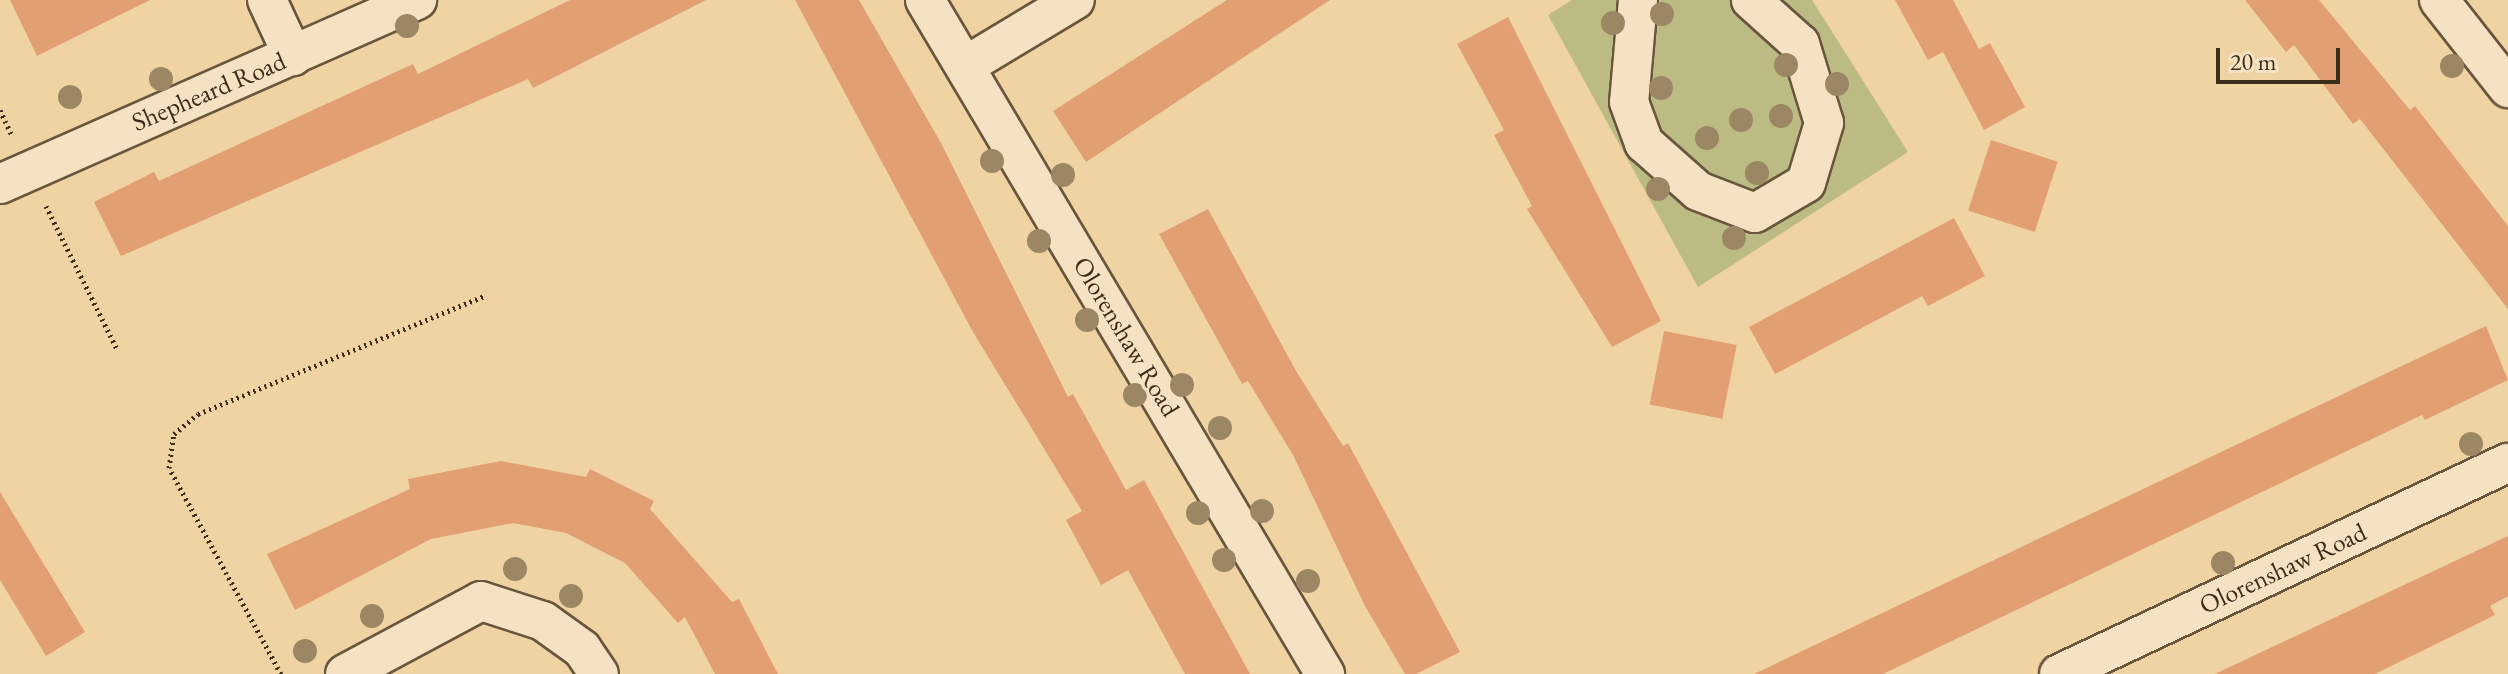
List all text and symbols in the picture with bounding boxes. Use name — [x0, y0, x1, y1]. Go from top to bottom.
scale bar — [2220, 32, 2344, 82]
street label: Shepheard Road — [127, 46, 291, 138]
text: 20 m — [2230, 46, 2277, 77]
street label: Olorenshaw Road — [1066, 252, 1186, 422]
street label: Olorenshaw Road — [2195, 517, 2371, 621]

